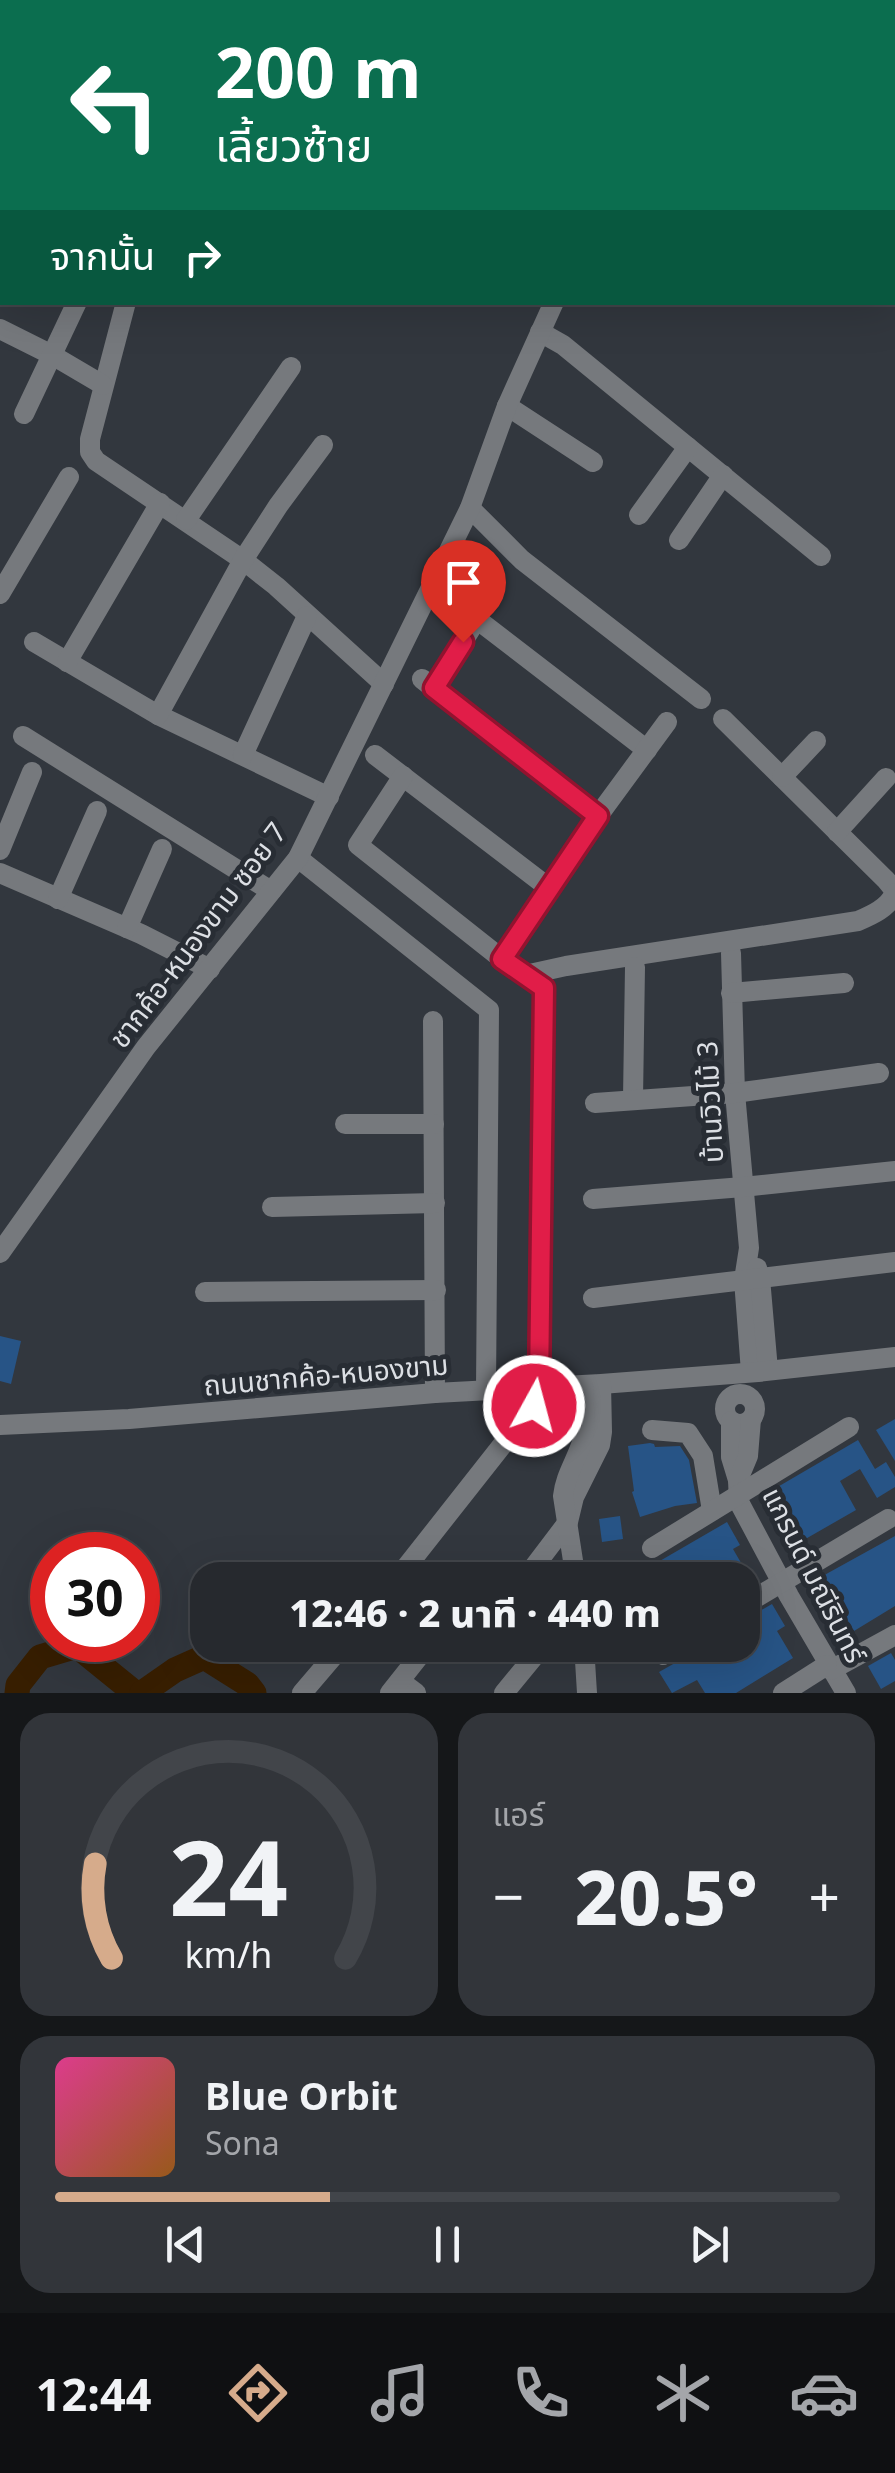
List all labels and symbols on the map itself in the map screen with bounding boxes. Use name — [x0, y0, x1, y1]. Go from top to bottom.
pin — [421, 540, 506, 643]
street label: ชากค้อ-หนองขาม ซอย 7 — [100, 814, 295, 1055]
street label: บ้านวิวไม้ 3 — [687, 1040, 731, 1164]
street label: ถนนชากค้อ-หนองขาม — [202, 1344, 450, 1404]
position arrow — [482, 1354, 586, 1458]
street label: แกรนด์ มณีรินทร์ — [754, 1480, 876, 1670]
speed limit sign: 30 — [30, 1532, 160, 1662]

